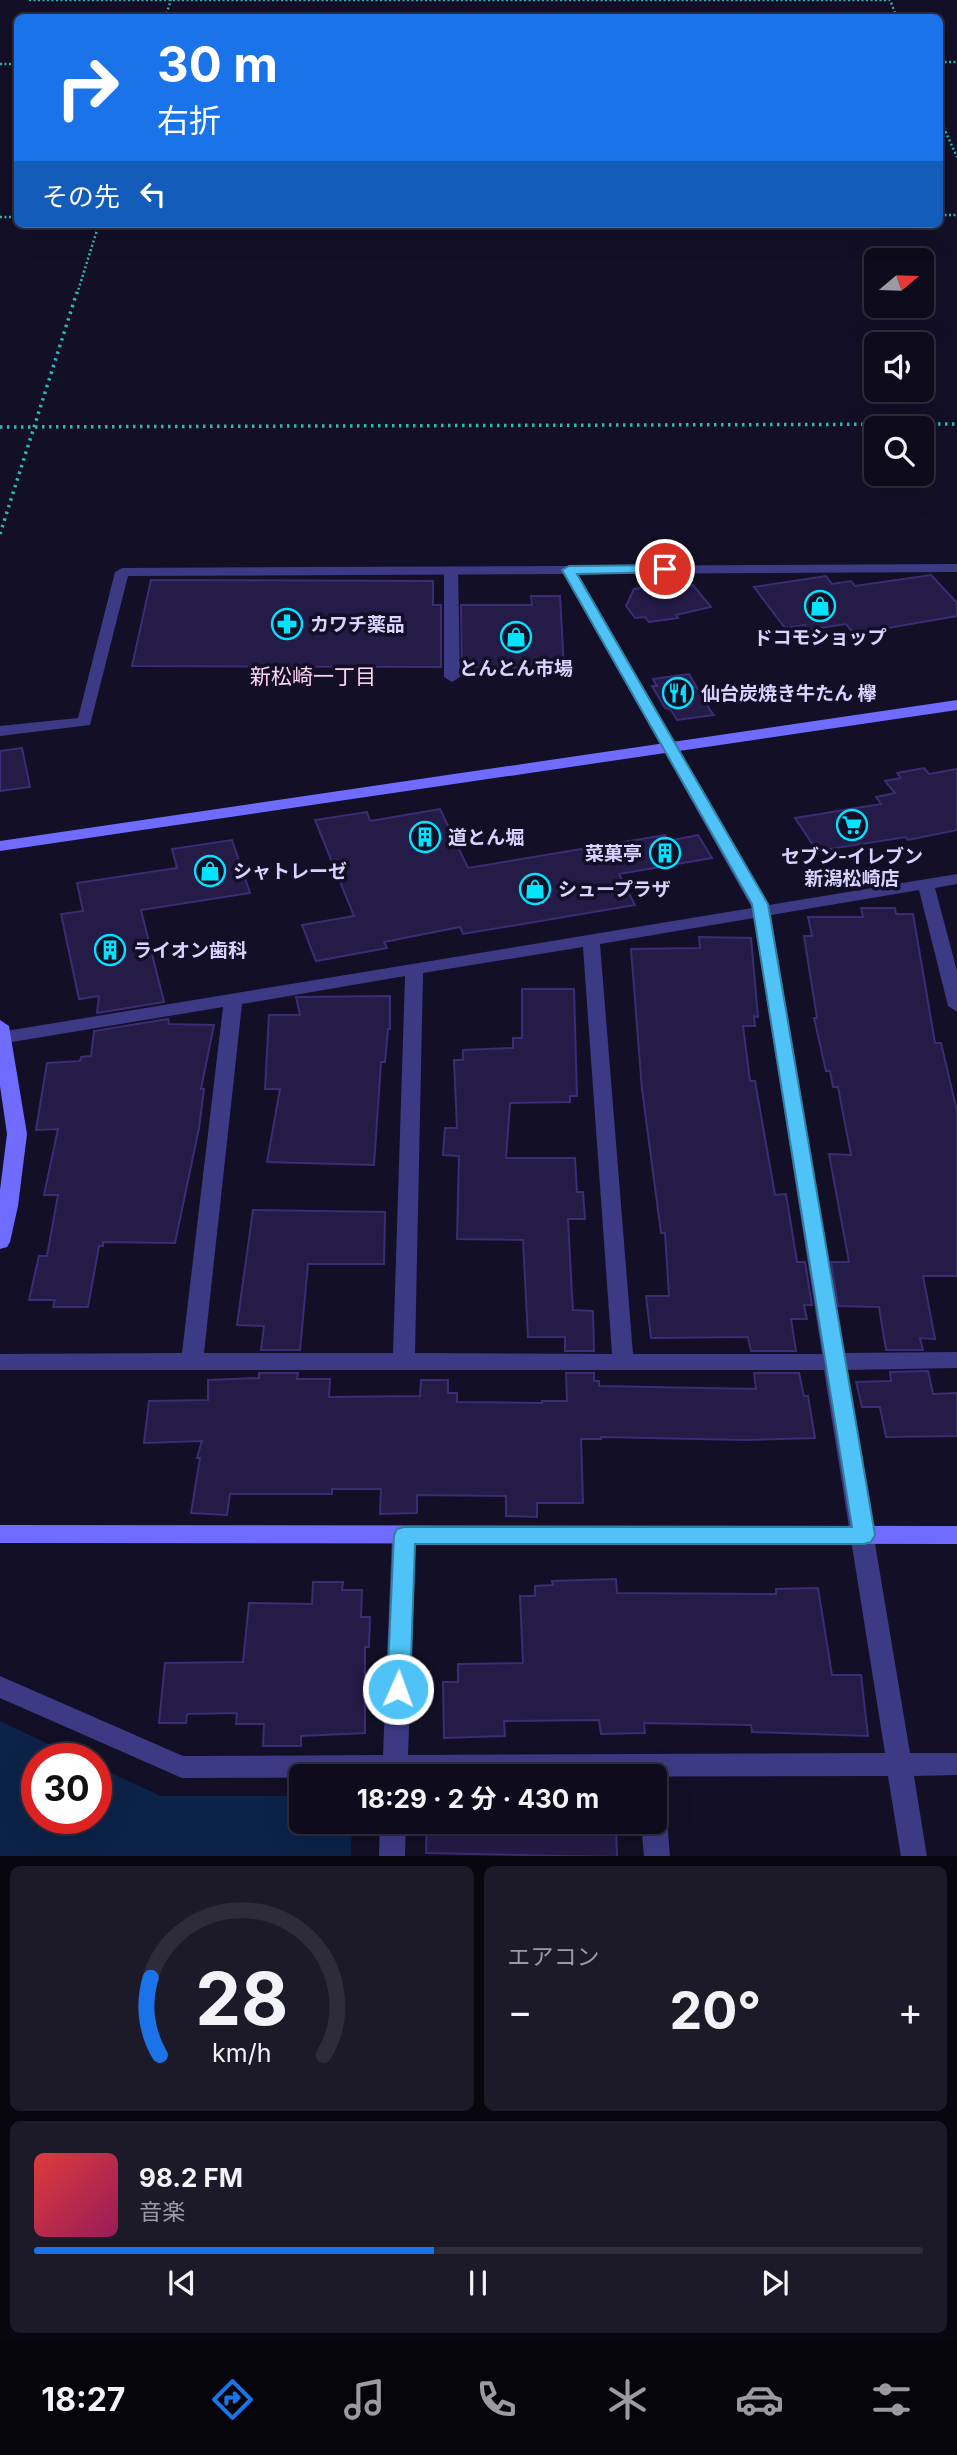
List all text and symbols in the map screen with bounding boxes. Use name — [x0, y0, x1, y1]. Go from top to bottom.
text: 30 m — [157, 35, 278, 94]
icon: right — [42, 42, 133, 133]
text: 右折 — [157, 101, 221, 140]
icon: left — [134, 175, 172, 213]
text: その先 — [42, 181, 120, 212]
north arrow — [864, 248, 934, 318]
map controls — [864, 248, 934, 486]
button: sound — [864, 332, 934, 402]
button: search — [864, 416, 934, 486]
pin — [635, 539, 695, 599]
icon: arrive — [646, 550, 684, 588]
shop icon: ドコモショップ — [803, 589, 837, 623]
pharmacy icon: カワチ薬品 — [270, 607, 304, 641]
place label: カワチ薬品 — [310, 613, 405, 636]
shop icon: とんとん市場 — [499, 620, 533, 654]
place label: ドコモショップ — [753, 626, 887, 649]
place label: とんとん市場 — [459, 657, 573, 680]
district label: 新松崎一丁目 — [250, 664, 376, 689]
restaurant icon: 仙台炭焼き牛たん 欅 — [661, 676, 695, 710]
place label: 仙台炭焼き牛たん 欅 — [701, 682, 877, 705]
supermarket icon: セブン-イレブン 新潟松崎店 — [835, 808, 869, 842]
building icon: 道とん堀 — [408, 820, 442, 854]
place label: 道とん堀 — [448, 826, 524, 849]
building icon: 菜菓亭 — [648, 836, 682, 870]
place label: 菜菓亭 — [585, 842, 642, 865]
place label: セブン-イレブン 新潟松崎店 — [781, 845, 923, 890]
shop icon: シャトレーゼ — [193, 854, 227, 888]
place label: シャトレーゼ — [233, 860, 347, 883]
shop icon: シュープラザ — [518, 872, 552, 906]
place label: シュープラザ — [558, 878, 671, 901]
building icon: ライオン歯科 — [93, 933, 127, 967]
place label: ライオン歯科 — [133, 939, 247, 962]
position arrow — [361, 1652, 435, 1726]
speed limit sign: 30 — [21, 1743, 112, 1834]
text: 18:29 · 2 分 · 430 m — [357, 1783, 599, 1814]
text: エアコン — [508, 1943, 600, 1971]
text: 28 — [195, 1954, 288, 2043]
text: 20° — [669, 1979, 761, 2042]
text: − — [508, 1988, 533, 2034]
text: + — [898, 1988, 923, 2034]
text: km/h — [212, 2037, 271, 2067]
text: 98.2 FM — [139, 2162, 243, 2193]
text: 音楽 — [139, 2198, 185, 2226]
icon: previous — [163, 2264, 201, 2302]
icon: pause — [459, 2264, 497, 2302]
icon: next — [756, 2264, 794, 2302]
icon: directions — [208, 2375, 257, 2424]
icon: music — [340, 2375, 389, 2424]
icon: phone — [472, 2375, 521, 2424]
icon: climate — [603, 2375, 652, 2424]
icon: car — [735, 2375, 784, 2424]
icon: filters — [867, 2375, 916, 2424]
text: 18:27 — [41, 2380, 125, 2419]

